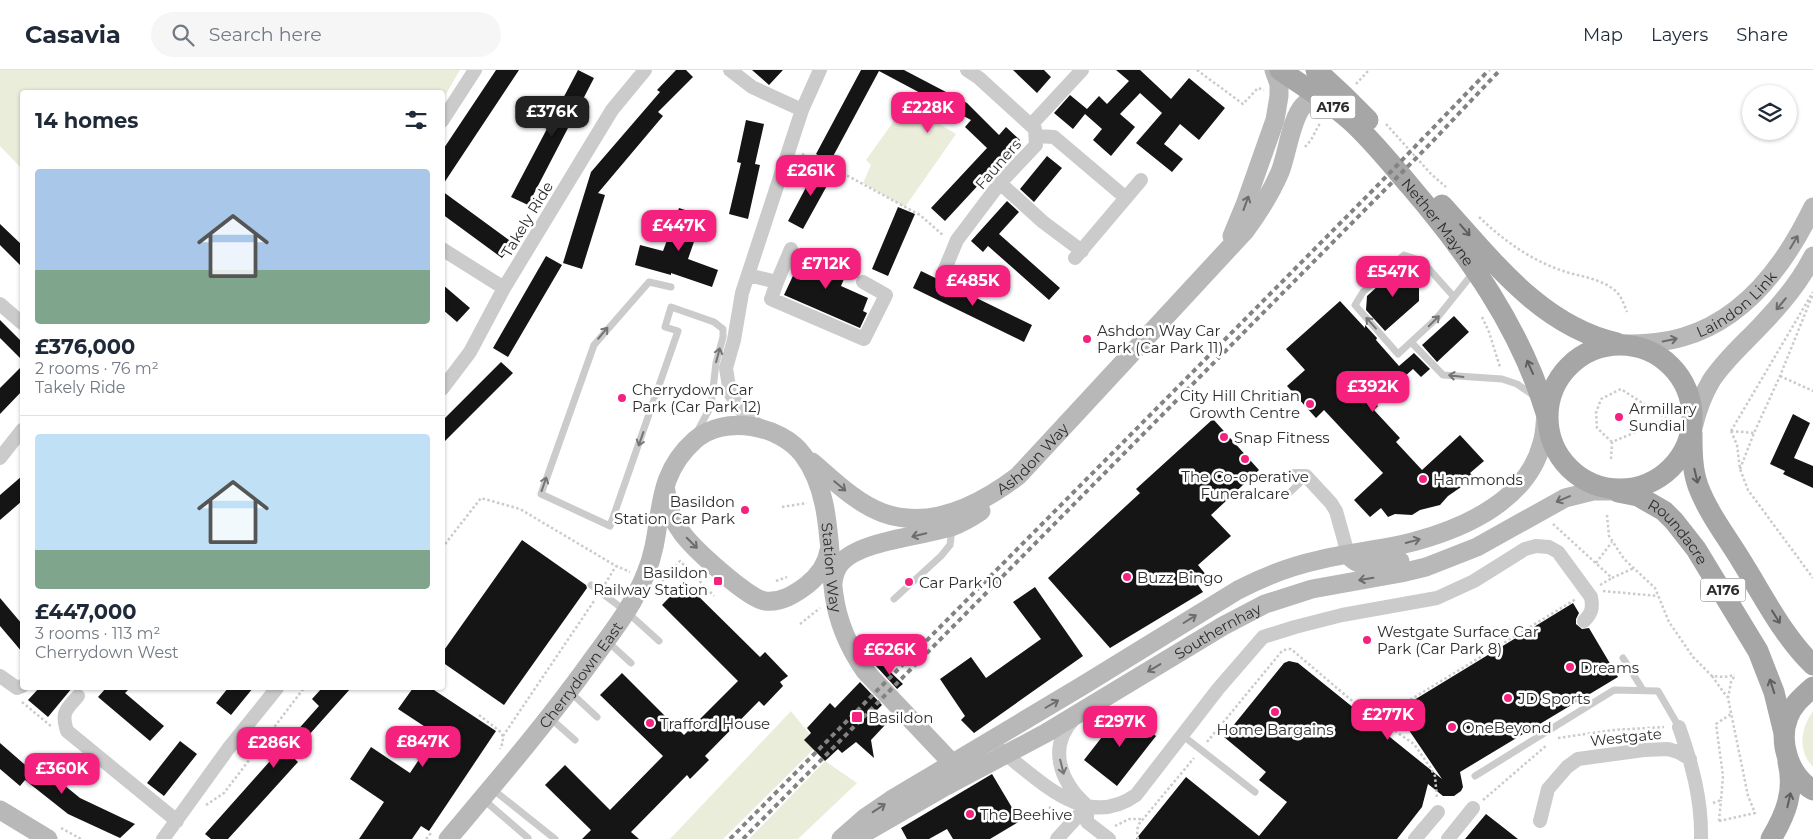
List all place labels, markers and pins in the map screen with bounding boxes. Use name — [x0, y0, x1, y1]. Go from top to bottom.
pin: £228K — [893, 92, 963, 134]
pin: £376K — [517, 96, 587, 138]
pin: £261K — [776, 154, 846, 197]
pin: £447K — [644, 210, 714, 252]
pin: £712K — [791, 248, 861, 290]
pin: £547K — [1358, 256, 1428, 298]
pin: £485K — [938, 264, 1008, 307]
place label: Ashdon Way Car Park (Car Park 11) — [1097, 321, 1223, 357]
marker: Ashdon Way Car Park (Car Park 11) — [1081, 333, 1093, 345]
pin: £392K — [1338, 370, 1408, 413]
place label: Cherrydown Car Park (Car Park 12) — [632, 380, 762, 416]
place label: City Hill Chritian Growth Centre — [1180, 386, 1300, 422]
marker: Cherrydown Car Park (Car Park 12) — [616, 392, 628, 404]
marker: City Hill Chritian Growth Centre — [1304, 398, 1316, 410]
place label: Armillary Sundial — [1629, 399, 1697, 435]
marker: Armillary Sundial — [1613, 411, 1625, 423]
place label: Snap Fitness — [1234, 428, 1330, 447]
marker: Snap Fitness — [1218, 431, 1230, 443]
marker: The Co-operative Funeralcare — [1239, 453, 1251, 465]
place label: The Co-operative Funeralcare — [1181, 467, 1309, 503]
place label: Hammonds — [1433, 470, 1523, 489]
marker: Hammonds — [1417, 473, 1429, 485]
place label: Basildon Station Car Park — [614, 492, 735, 528]
marker: Basildon Station Car Park — [739, 504, 751, 516]
place label: Basildon Railway Station — [593, 563, 708, 599]
place label: Buzz Bingo — [1137, 568, 1223, 587]
marker: Buzz Bingo — [1121, 571, 1133, 583]
place label: Car Park 10 — [919, 573, 1002, 592]
marker: Basildon Railway Station — [712, 575, 724, 587]
marker: Car Park 10 — [903, 576, 915, 588]
place label: Westgate Surface Car Park (Car Park 8) — [1377, 622, 1539, 658]
pin: £626K — [855, 634, 925, 676]
marker: Westgate Surface Car Park (Car Park 8) — [1361, 634, 1373, 646]
place label: Dreams — [1580, 658, 1639, 677]
marker: Dreams — [1564, 661, 1576, 673]
place label: JD Sports — [1517, 689, 1590, 708]
marker: JD Sports — [1502, 692, 1514, 704]
pin: £277K — [1353, 698, 1423, 741]
pin: £297K — [1085, 706, 1155, 748]
marker: Home Bargains — [1269, 706, 1281, 718]
place label: Basildon — [868, 708, 933, 727]
marker: Basildon — [850, 710, 864, 724]
place label: Trafford House — [660, 714, 770, 733]
marker: Trafford House — [644, 717, 656, 729]
place label: OneBeyond — [1462, 718, 1552, 737]
place label: Home Bargains — [1216, 720, 1334, 739]
marker: OneBeyond — [1446, 721, 1458, 733]
pin: £286K — [239, 726, 309, 769]
pin: £847K — [388, 726, 458, 768]
pin: £360K — [27, 752, 97, 795]
place label: The Beehive — [980, 805, 1072, 824]
marker: The Beehive — [964, 808, 976, 820]

